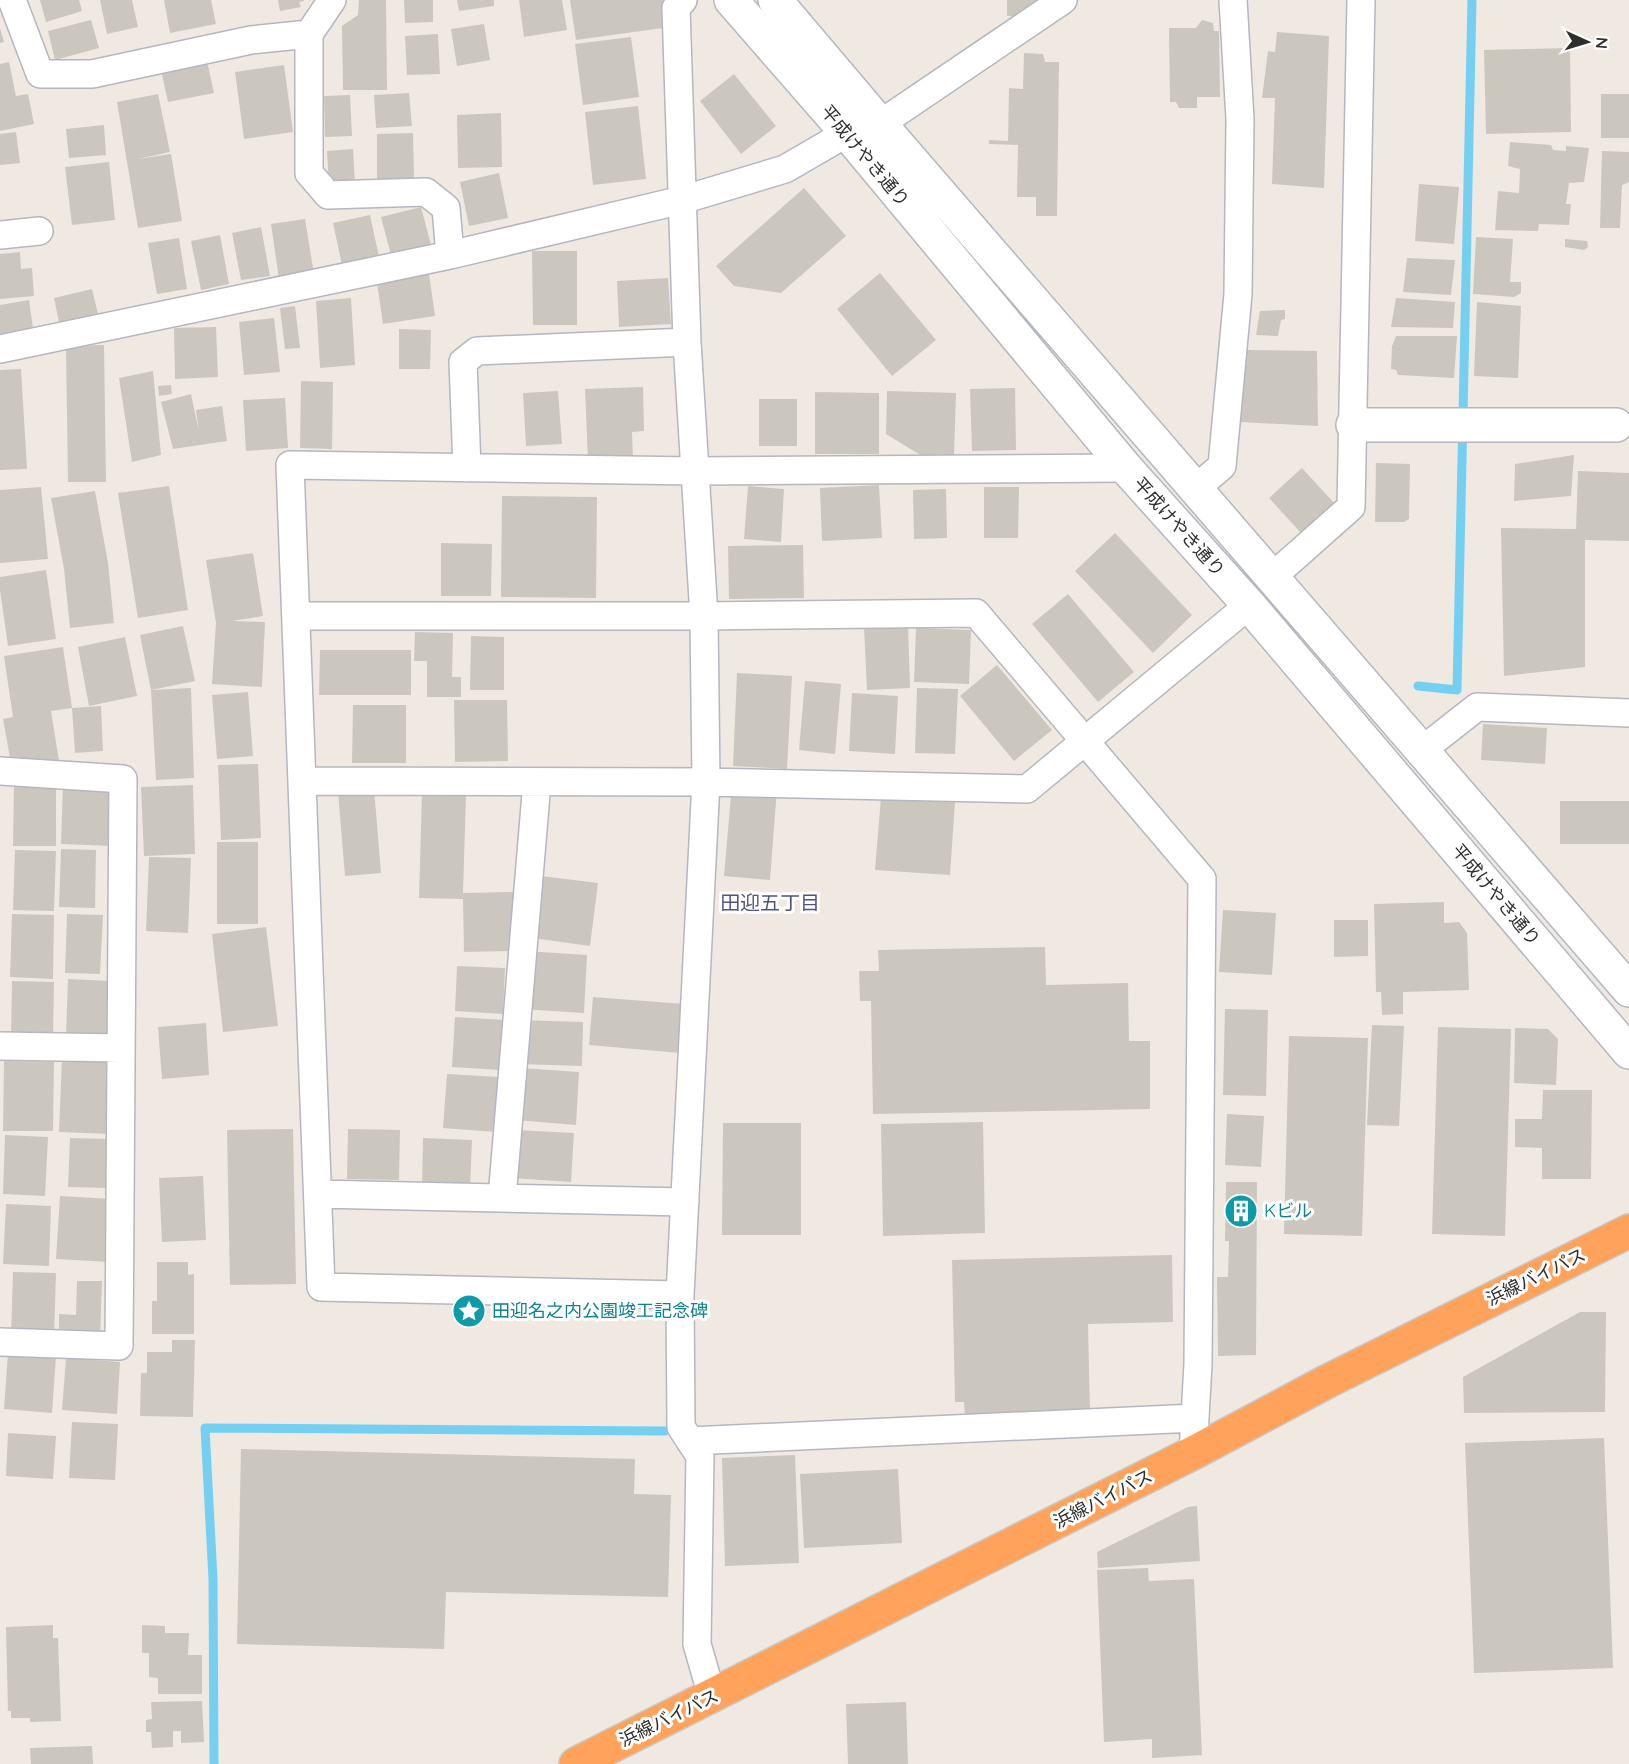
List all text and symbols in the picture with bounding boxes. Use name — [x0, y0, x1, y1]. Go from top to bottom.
north arrow — [1557, 12, 1617, 72]
text: N — [1592, 36, 1612, 50]
street label: 平成けやき通り — [816, 100, 915, 211]
street label: 平成けやき通り — [1129, 472, 1230, 581]
street label: 平成けやき通り — [1447, 839, 1546, 950]
district label: 田迎五丁目 — [720, 890, 820, 915]
building icon: Kビル — [1223, 1193, 1259, 1229]
place label: Kビル — [1264, 1199, 1312, 1222]
street label: 浜線バイパス — [1482, 1243, 1589, 1310]
place icon: 田迎名之内公園竣工記念碑 — [451, 1293, 487, 1329]
place label: 田迎名之内公園竣工記念碑 — [492, 1299, 708, 1322]
street label: 浜線バイパス — [1050, 1464, 1156, 1533]
street label: 浜線バイパス — [615, 1684, 722, 1751]

